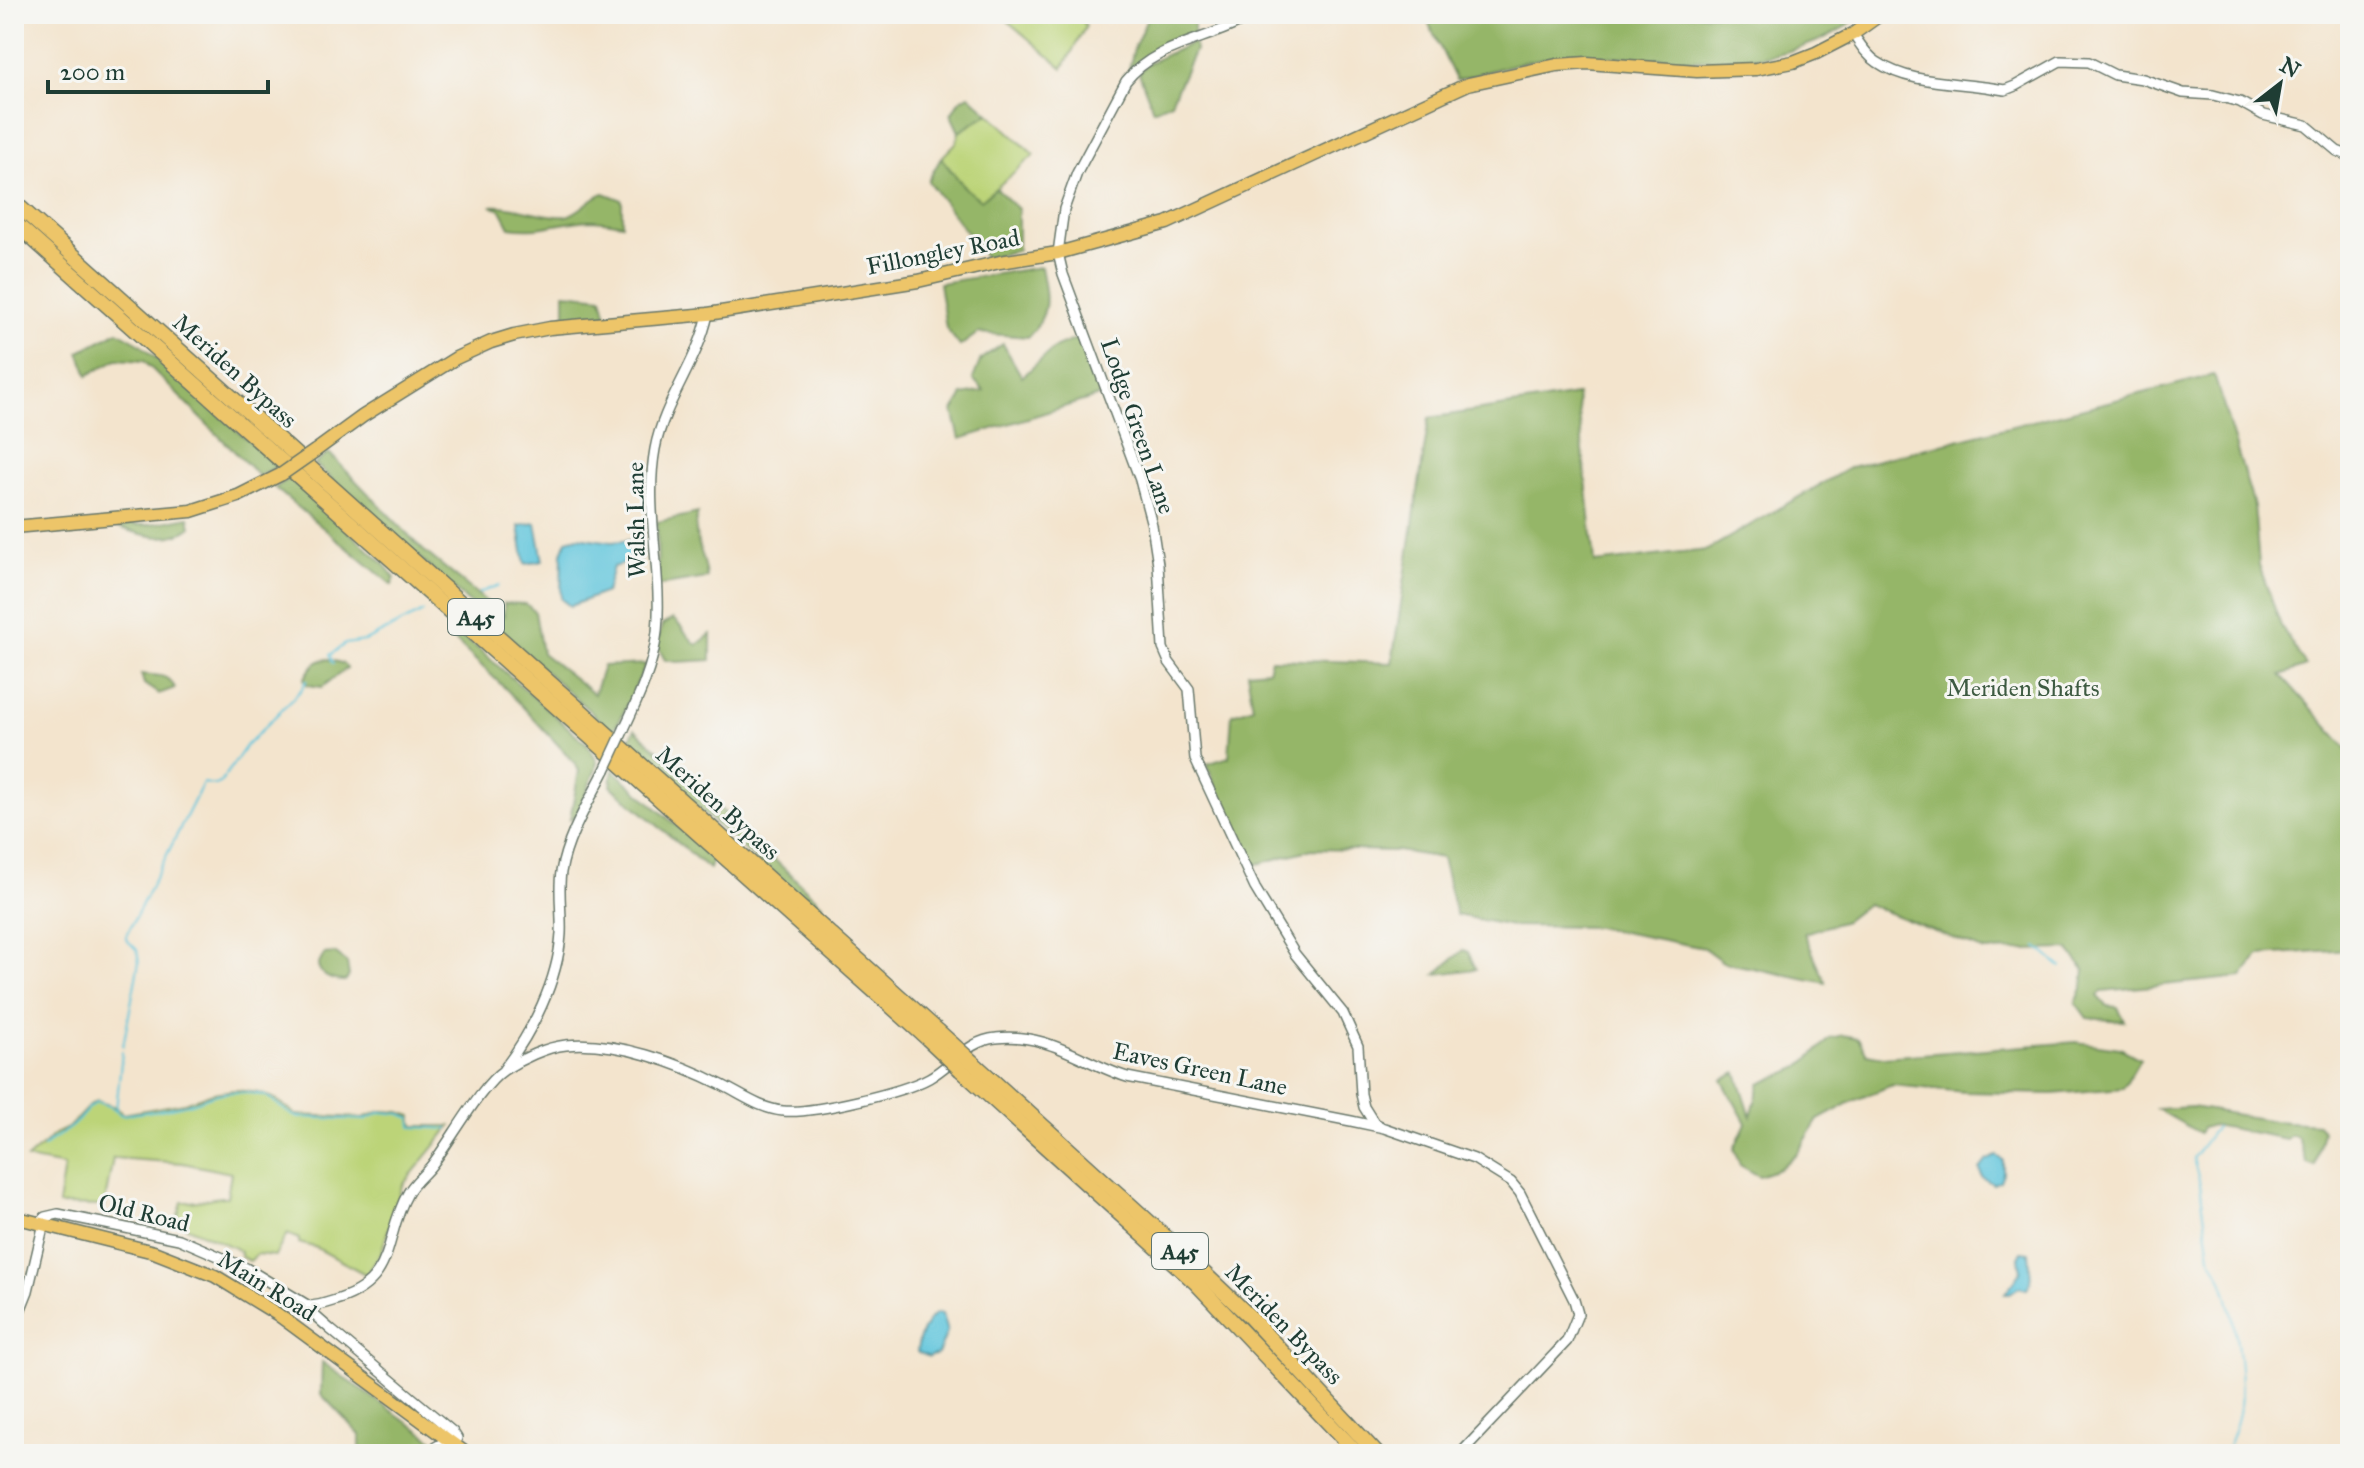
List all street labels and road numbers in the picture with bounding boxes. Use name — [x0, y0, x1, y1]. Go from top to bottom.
street label: Fillongley Road — [864, 222, 1022, 282]
street label: Meriden Bypass — [167, 307, 303, 435]
street label: Lodge Green Lane — [1094, 334, 1182, 518]
street label: Walsh Lane — [620, 462, 652, 578]
road number: A45 — [448, 599, 504, 635]
street label: Meriden Bypass — [650, 739, 786, 867]
street label: Eaves Green Lane — [1110, 1036, 1290, 1102]
street label: Old Road — [95, 1187, 193, 1239]
road number: A45 — [1152, 1233, 1208, 1269]
street label: Main Road — [212, 1244, 322, 1328]
street label: Meriden Bypass — [1219, 1257, 1349, 1391]

